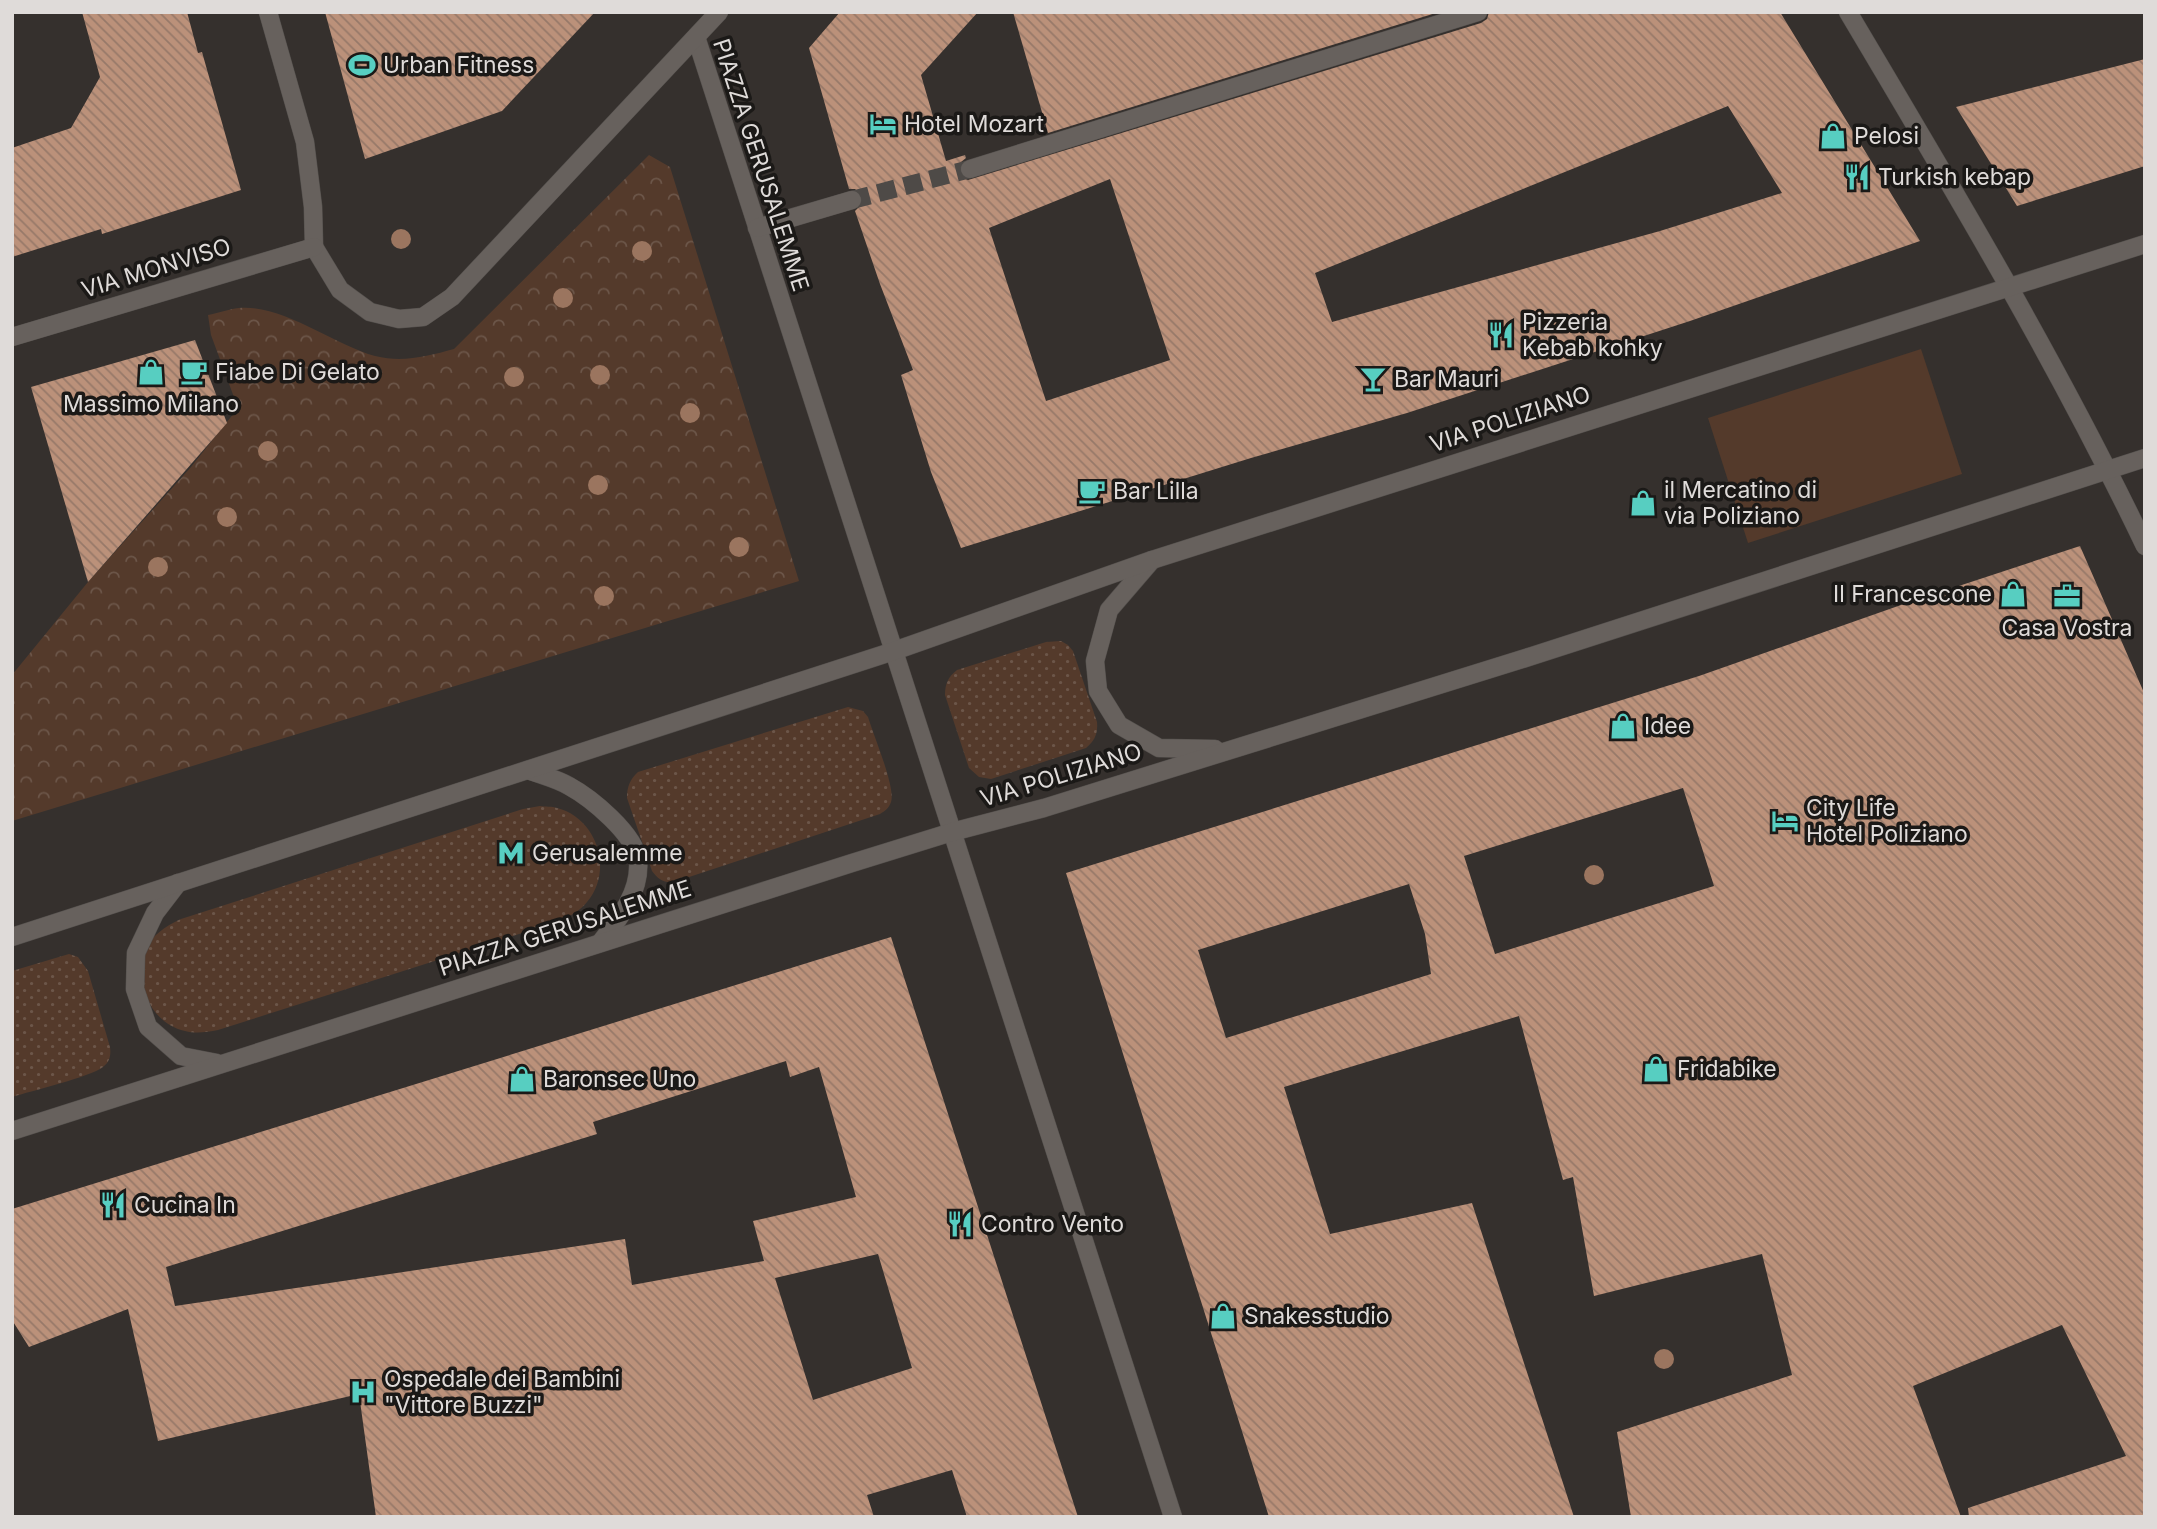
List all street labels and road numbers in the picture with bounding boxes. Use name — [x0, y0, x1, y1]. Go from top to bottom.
street label: PIAZZA GERUSALEMME — [707, 35, 815, 295]
street label: VIA MONVISO — [78, 232, 234, 304]
street label: VIA POLIZIANO — [1426, 380, 1594, 458]
street label: VIA POLIZIANO — [977, 737, 1145, 813]
street label: PIAZZA GERUSALEMME — [435, 874, 695, 982]

